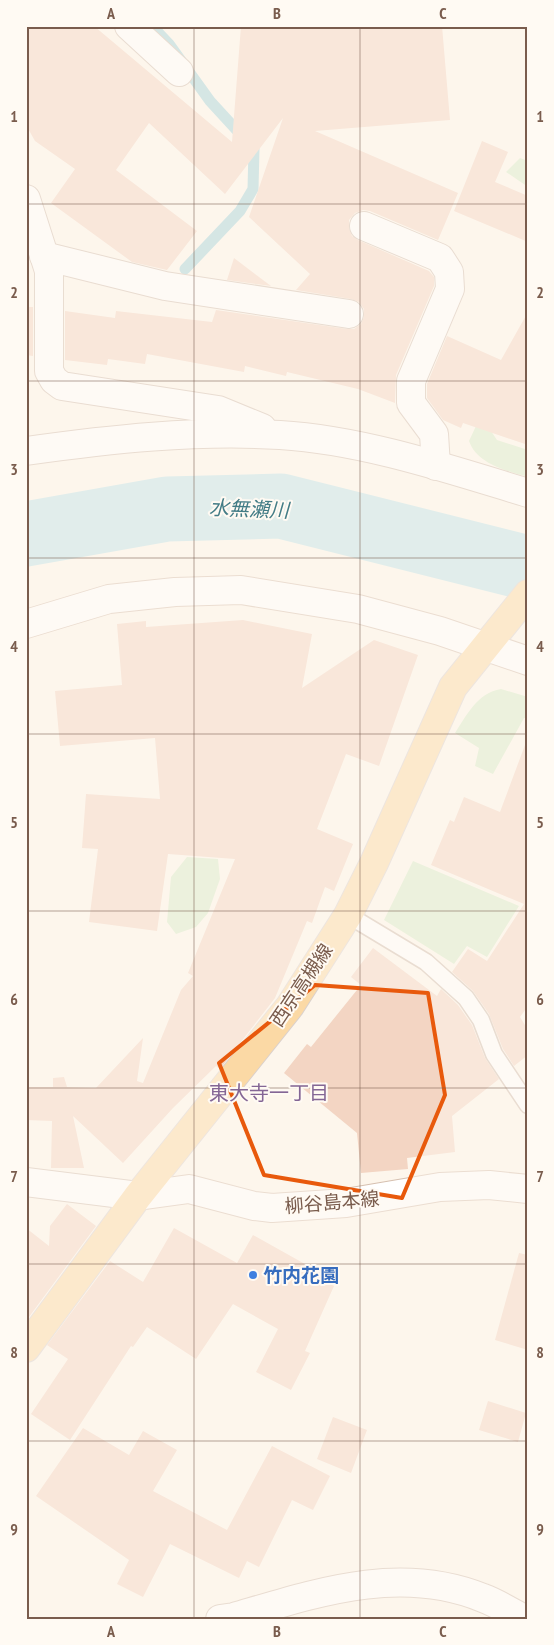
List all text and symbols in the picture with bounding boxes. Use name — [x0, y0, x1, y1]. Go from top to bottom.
text: A — [106, 3, 116, 23]
text: B — [273, 3, 281, 23]
text: C — [439, 3, 447, 23]
text: 1 — [10, 106, 18, 126]
text: 1 — [536, 106, 544, 126]
text: 2 — [10, 282, 18, 302]
text: 2 — [536, 282, 544, 302]
text: 3 — [10, 459, 18, 479]
text: 3 — [536, 459, 544, 479]
water label: 水無瀬川 — [209, 495, 291, 523]
text: 4 — [10, 636, 18, 656]
text: 4 — [536, 636, 544, 656]
text: 5 — [10, 812, 18, 832]
text: 5 — [536, 812, 544, 832]
street label: 西京高槻線 — [264, 939, 338, 1031]
text: 6 — [10, 989, 18, 1009]
text: 6 — [536, 989, 544, 1009]
district label: 東大寺一丁目 — [209, 1080, 329, 1106]
text: 7 — [10, 1166, 18, 1186]
text: 7 — [536, 1166, 544, 1186]
street label: 柳谷島本線 — [284, 1186, 380, 1218]
place label: 竹内花園 — [263, 1263, 339, 1287]
marker: 竹内花園 — [247, 1269, 259, 1281]
text: 8 — [10, 1342, 18, 1362]
text: 8 — [536, 1342, 544, 1362]
text: 9 — [10, 1519, 18, 1539]
text: 9 — [536, 1519, 544, 1539]
text: A — [106, 1621, 116, 1641]
text: B — [273, 1621, 281, 1641]
text: C — [439, 1621, 447, 1641]

